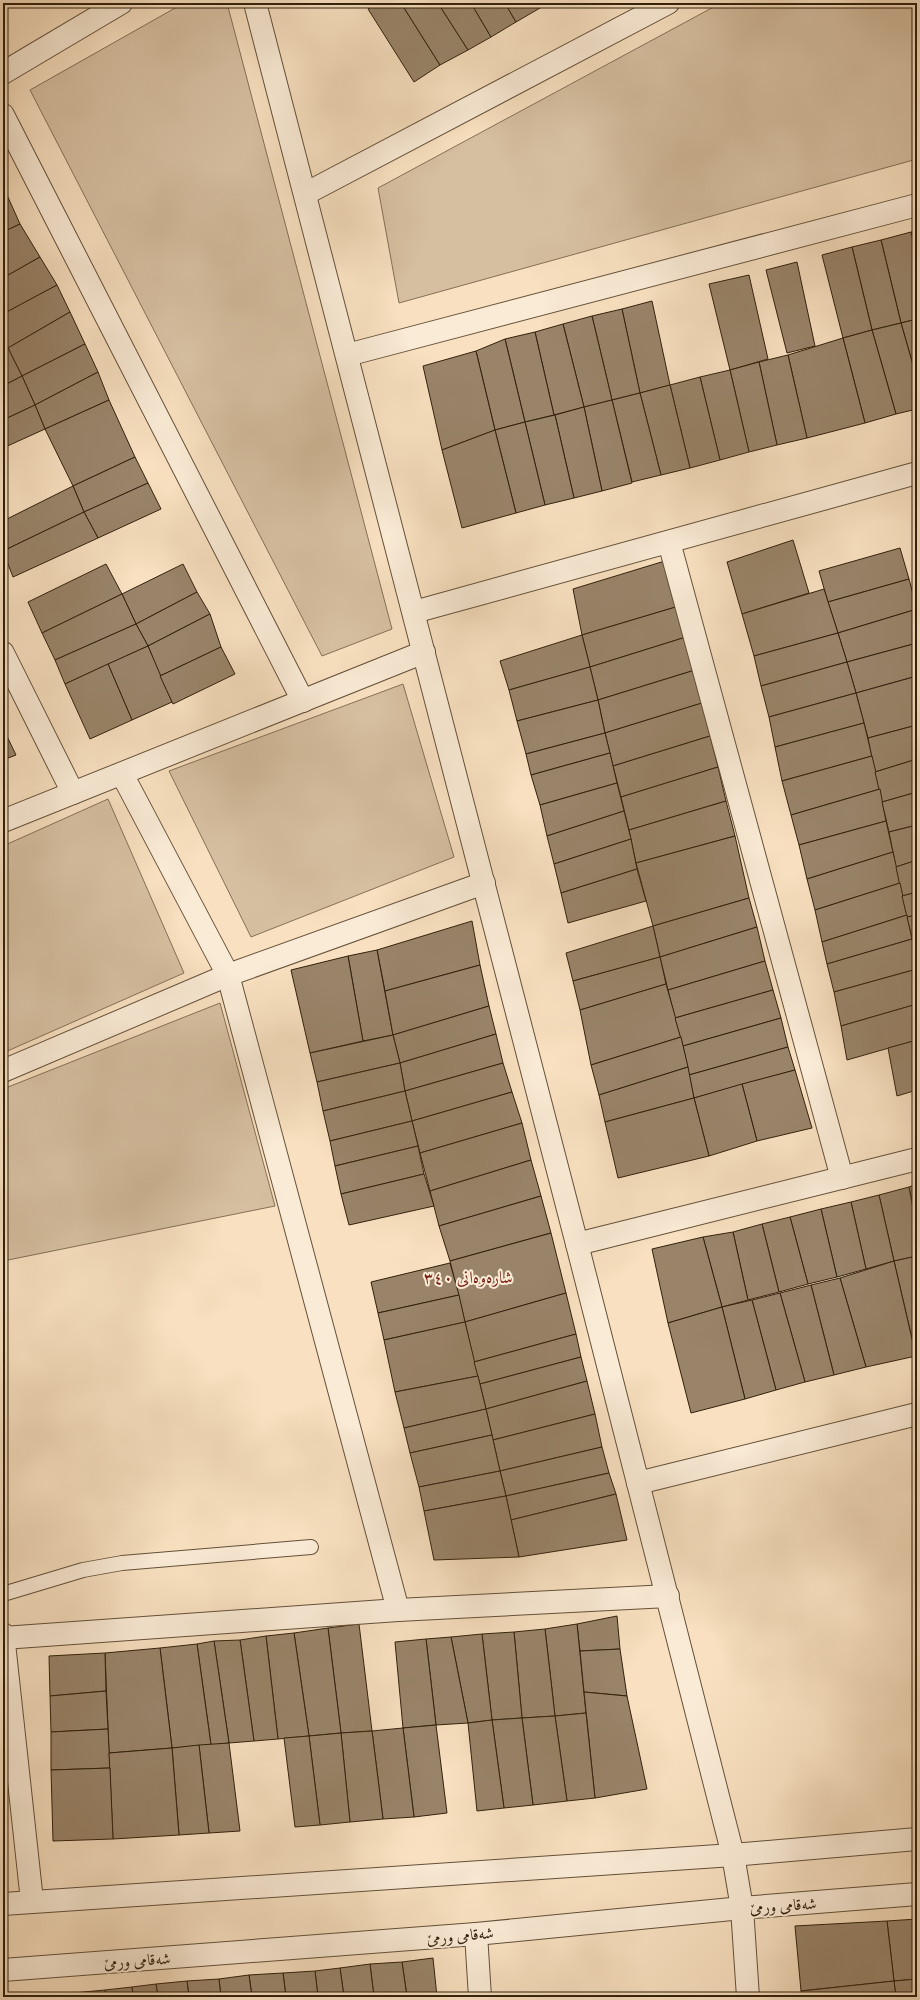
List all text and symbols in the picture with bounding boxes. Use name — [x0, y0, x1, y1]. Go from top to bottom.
district label: شارەوەانی ٣٤٠ — [423, 1266, 513, 1288]
street label: شەقامی ورمێ — [749, 1893, 817, 1918]
street label: شەقامی ورمێ — [426, 1922, 494, 1949]
street label: شەقامی ورمێ — [103, 1948, 171, 1973]

